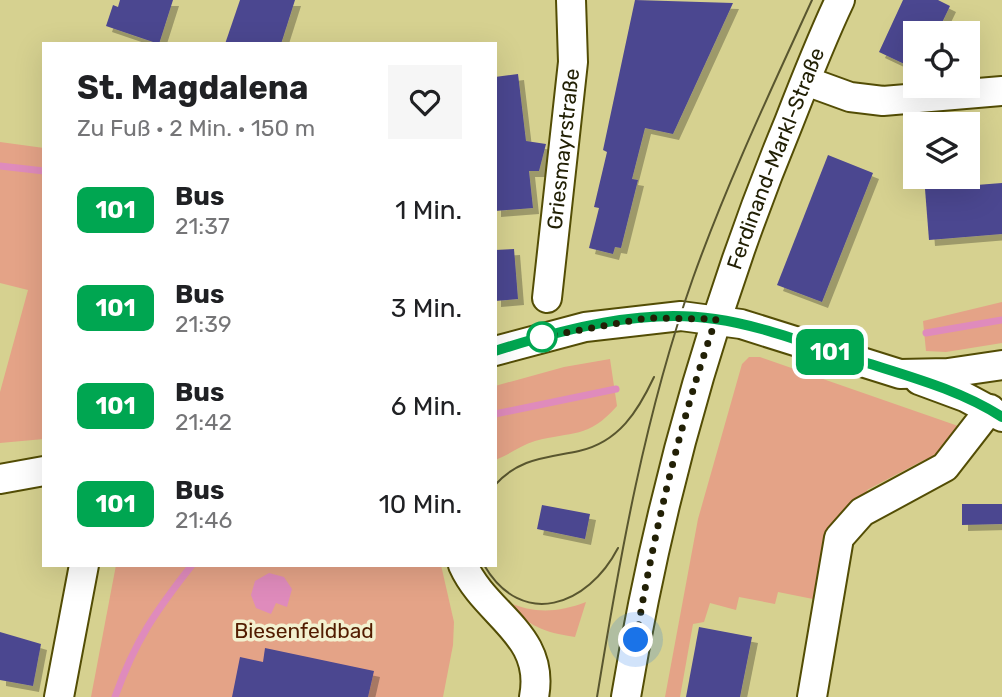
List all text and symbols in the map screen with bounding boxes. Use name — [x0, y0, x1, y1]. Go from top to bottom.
map controls — [903, 21, 980, 189]
button: locate — [903, 21, 980, 98]
street label: Ferdinand-Markl-Straße — [721, 44, 829, 273]
button: heart — [388, 65, 462, 139]
street label: Griesmayrstraße — [542, 67, 584, 231]
text: St. Magdalena — [77, 68, 308, 107]
button: layers — [903, 112, 980, 189]
text: Zu Fuß · 2 Min. · 150 m — [77, 114, 315, 142]
text: Bus — [175, 181, 224, 212]
text: 1 Min. — [395, 195, 462, 226]
text: 101 — [95, 196, 136, 224]
text: 21:37 — [175, 212, 230, 240]
text: Bus — [175, 279, 224, 310]
text: 3 Min. — [391, 293, 462, 324]
text: 101 — [95, 294, 136, 322]
text: 21:39 — [175, 310, 232, 338]
unlabelled marker — [527, 322, 557, 352]
line badge: 101 — [790, 329, 870, 375]
text: 101 — [810, 338, 850, 366]
text: Bus — [175, 377, 224, 408]
text: 6 Min. — [391, 391, 462, 422]
text: 101 — [95, 392, 136, 420]
text: 21:42 — [175, 408, 232, 436]
text: Bus — [175, 475, 224, 506]
text: 10 Min. — [379, 489, 462, 520]
text: 101 — [95, 490, 136, 518]
text: 21:46 — [175, 506, 232, 534]
park label: Biesenfeldbad — [234, 618, 374, 643]
your location — [618, 622, 653, 657]

